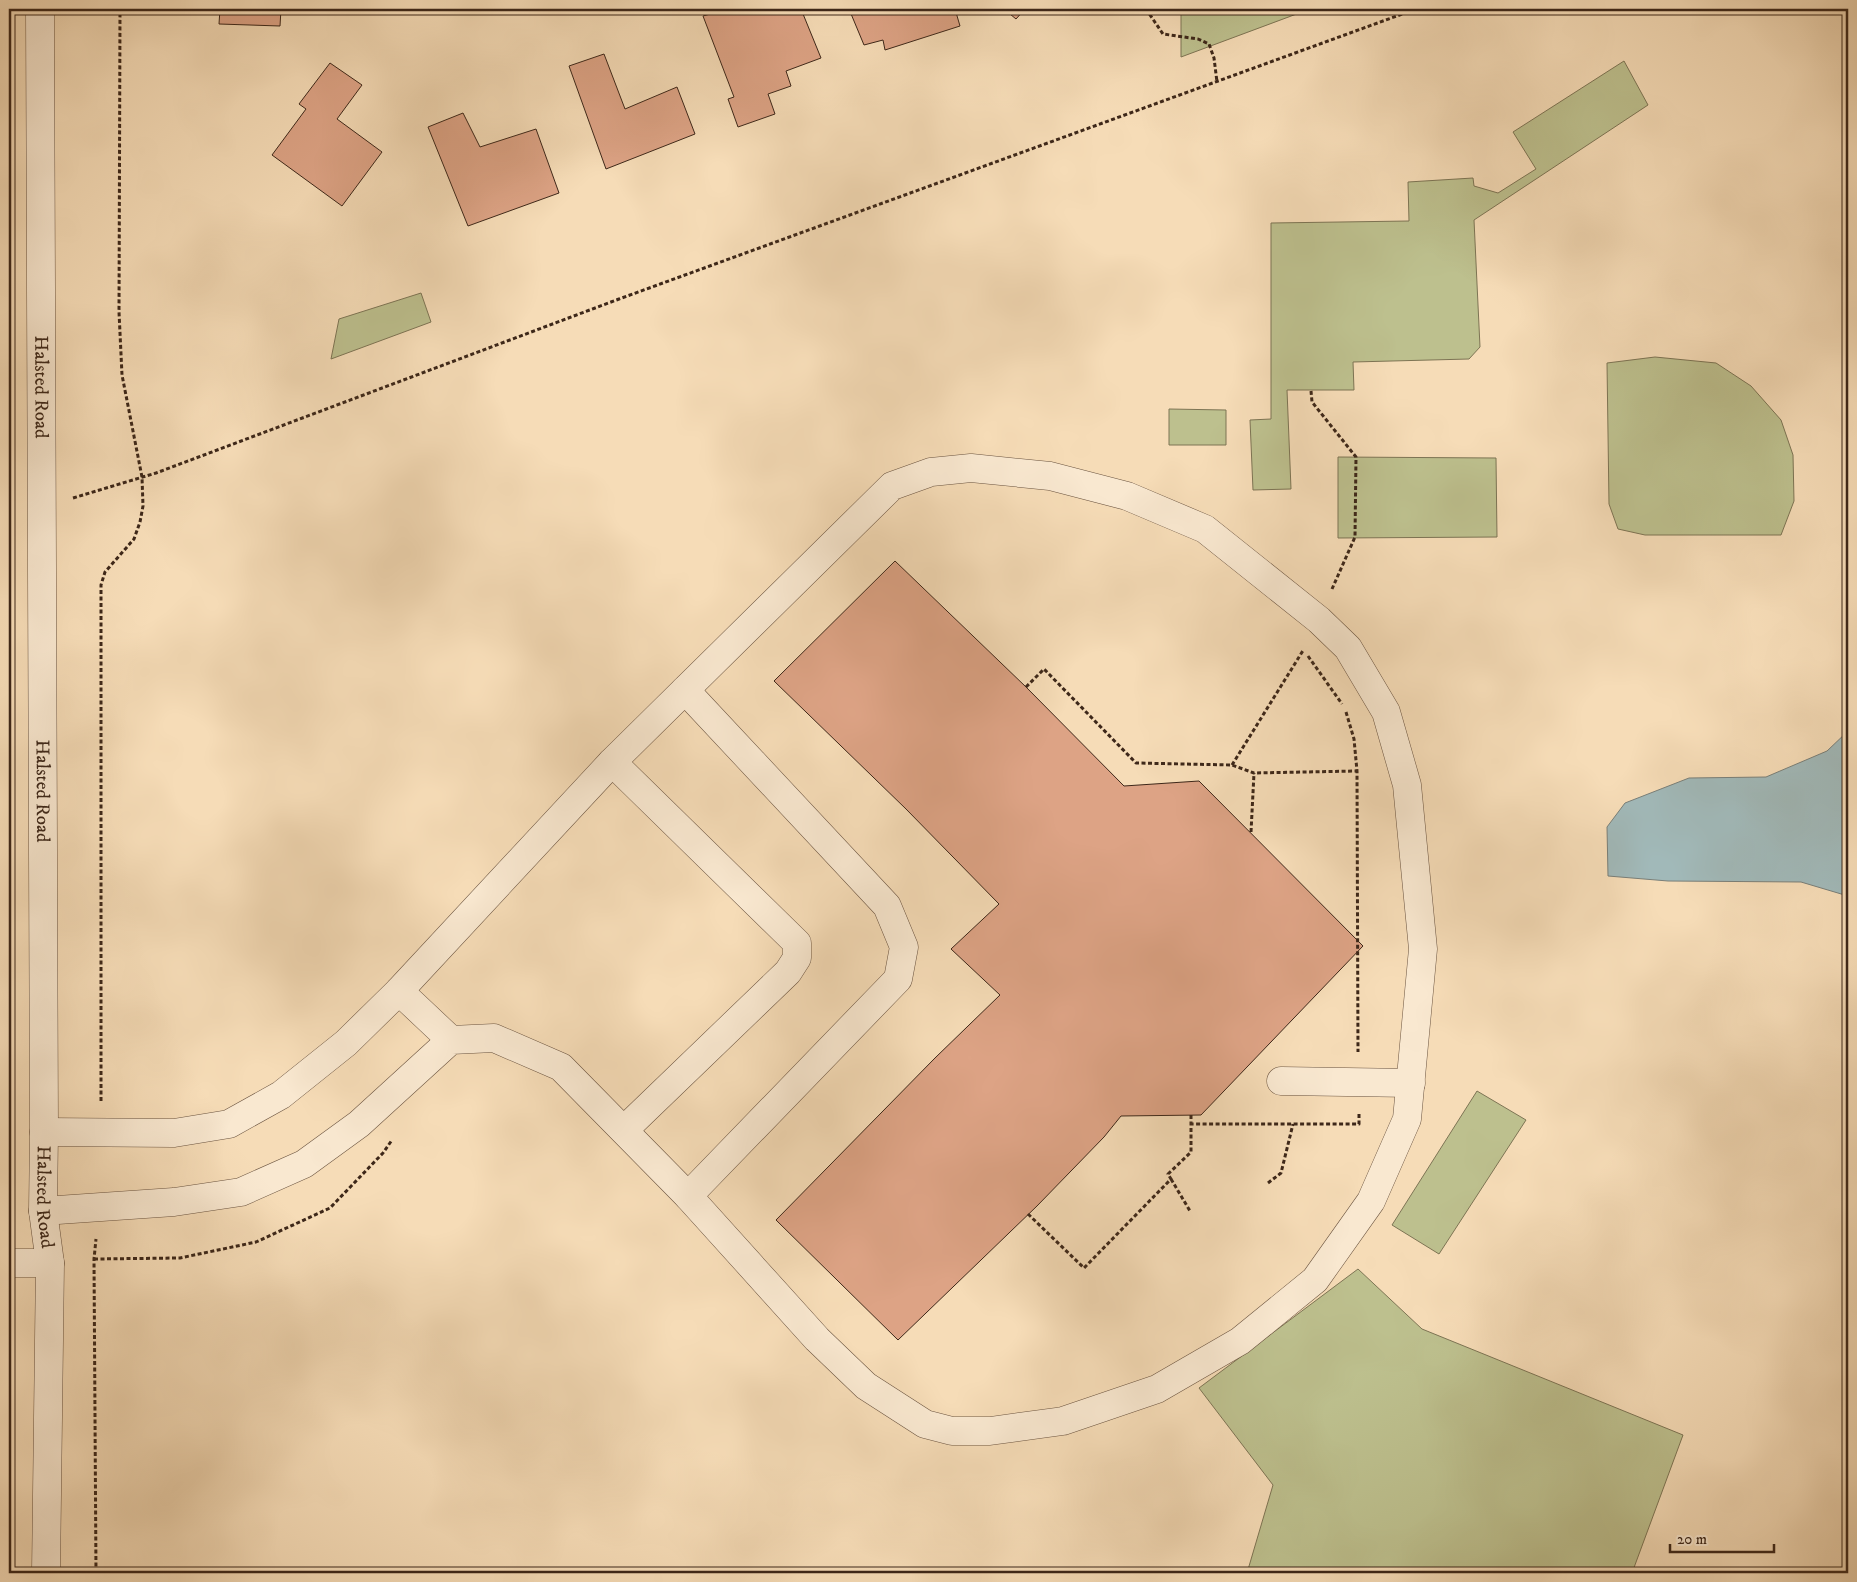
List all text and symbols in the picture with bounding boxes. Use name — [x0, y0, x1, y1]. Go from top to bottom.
street label: Halsted Road — [30, 335, 53, 439]
street label: Halsted Road — [31, 739, 54, 843]
street label: Halsted Road — [31, 1145, 59, 1250]
scale bar — [1670, 1522, 1773, 1554]
text: 20 m — [1677, 1530, 1707, 1549]

